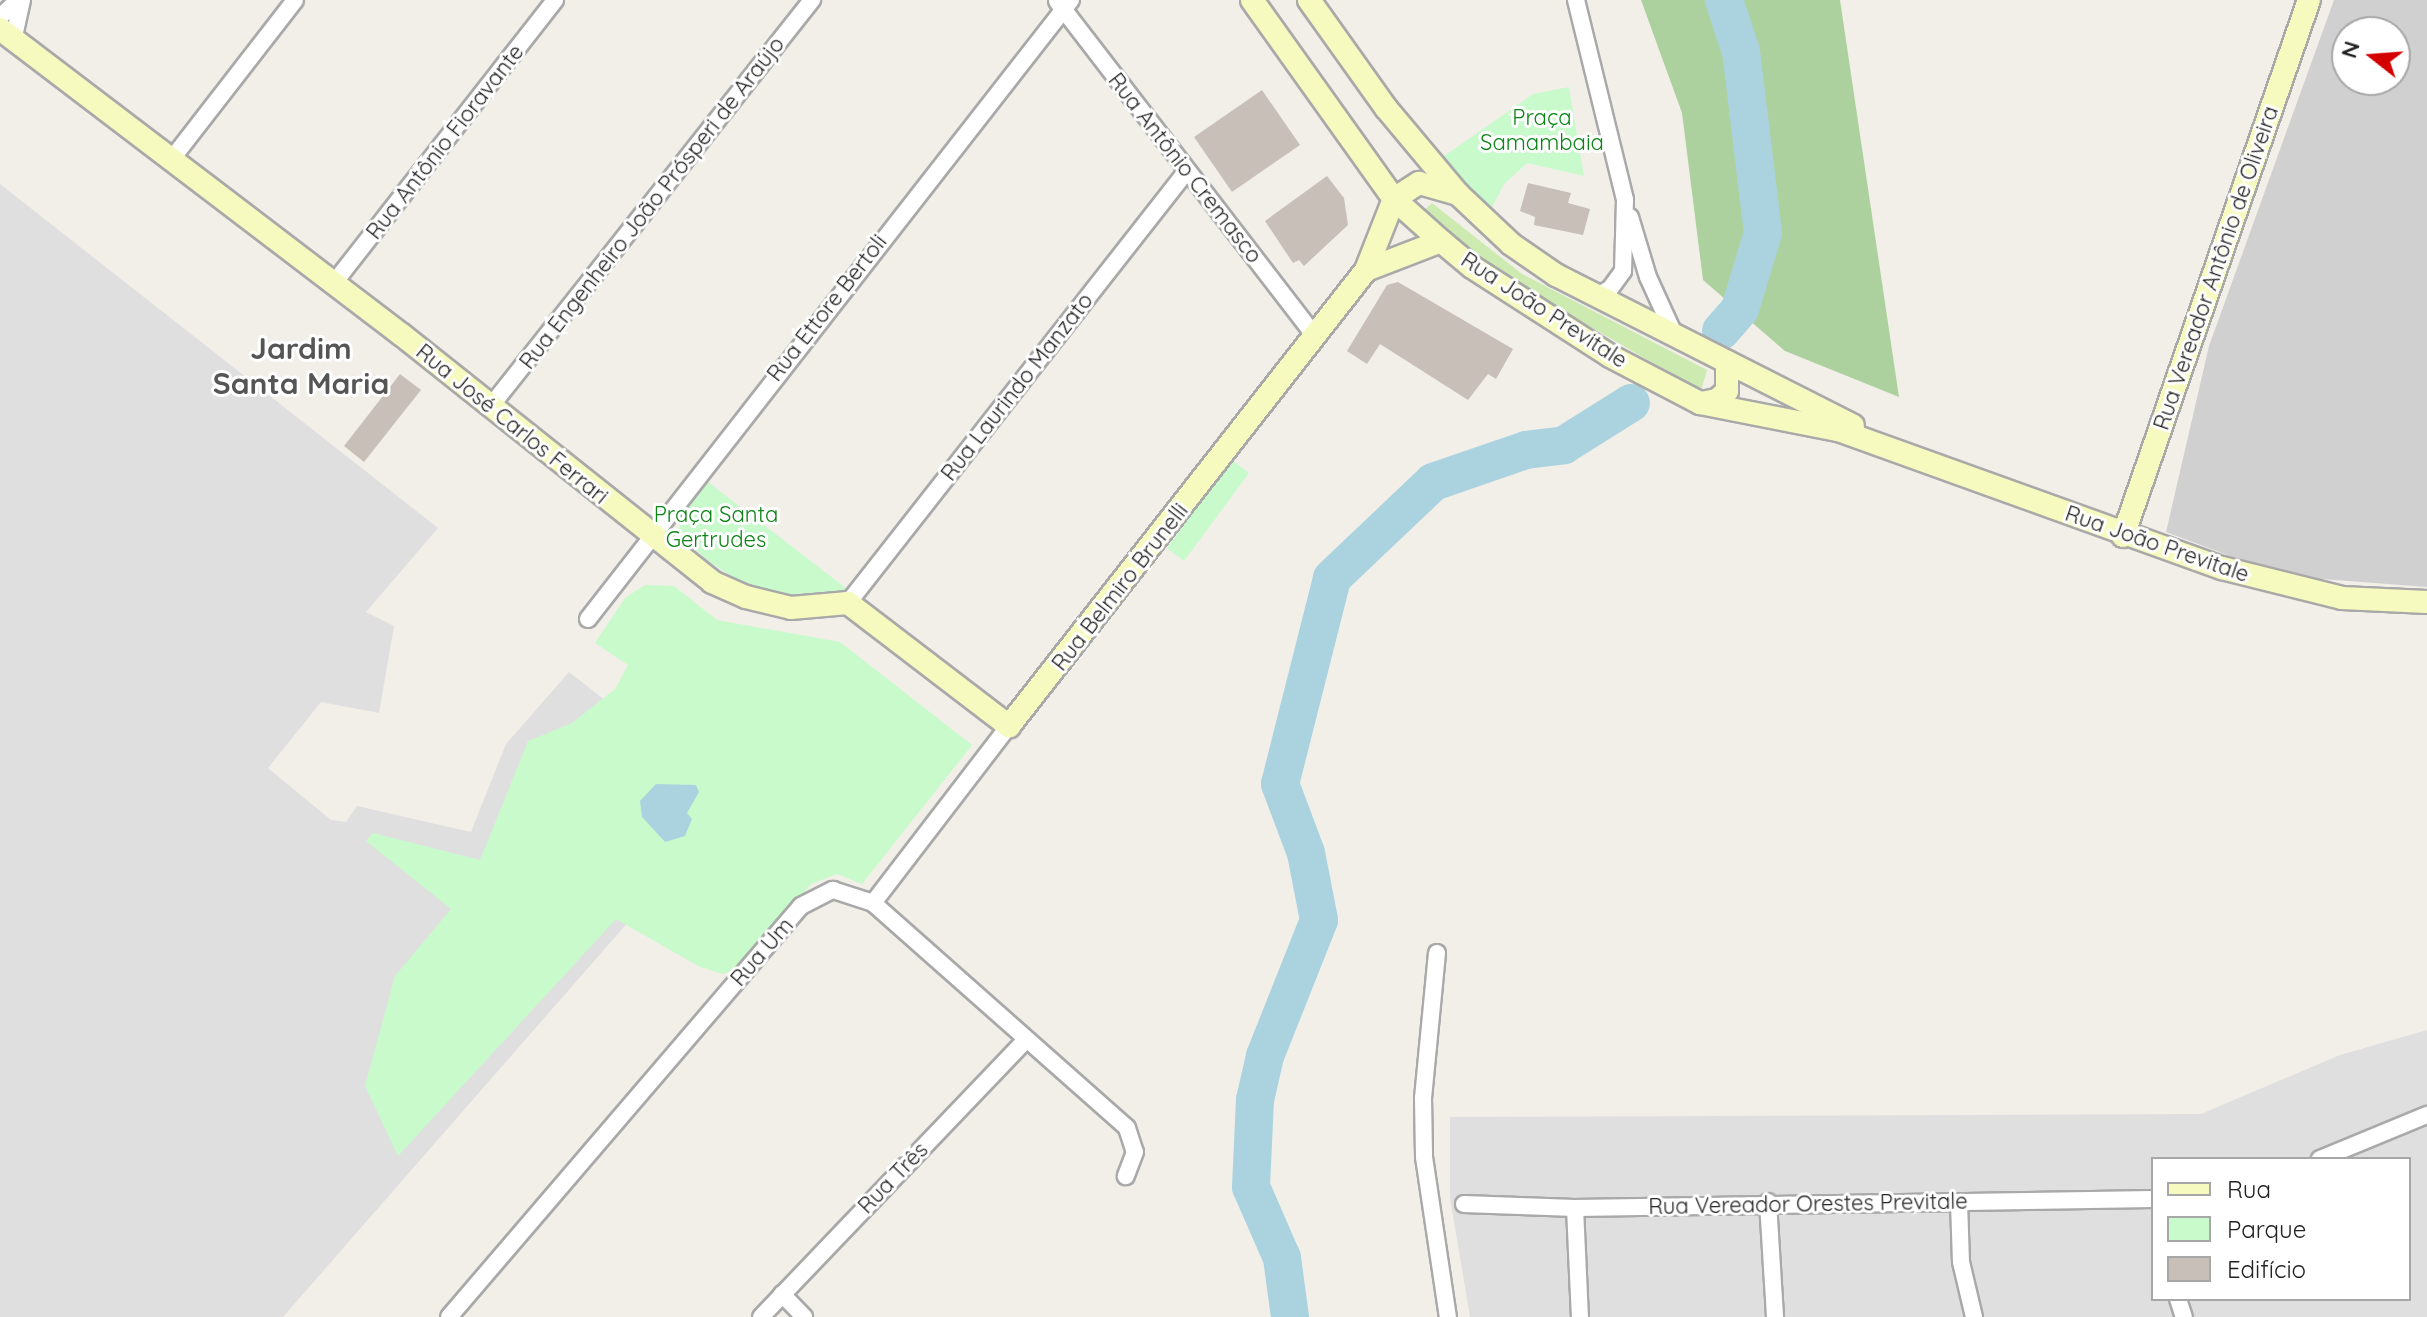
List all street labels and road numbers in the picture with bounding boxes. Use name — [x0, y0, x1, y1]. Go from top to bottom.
street label: Rua Engenheiro João Prósperi de Araújo — [514, 32, 790, 374]
street label: Rua Antônio Fioravante — [361, 39, 529, 245]
street label: Rua Antônio Cremasco — [1103, 68, 1267, 268]
street label: Rua Vereador Antônio de Oliveira — [2148, 103, 2284, 433]
street label: Rua Ettore Bertoli — [761, 229, 893, 387]
street label: Rua João Previtale — [1456, 246, 1632, 374]
street label: Rua Laurindo Manzato — [935, 288, 1099, 486]
street label: Rua José Carlos Ferrari — [411, 338, 613, 510]
street label: Rua Belmiro Brunelli — [1046, 498, 1194, 676]
street label: Rua João Previtale — [2062, 500, 2252, 588]
street label: Rua Um — [725, 912, 799, 992]
street label: Rua Três — [853, 1137, 933, 1219]
street label: Rua Vereador Orestes Previtale — [1648, 1188, 1968, 1220]

